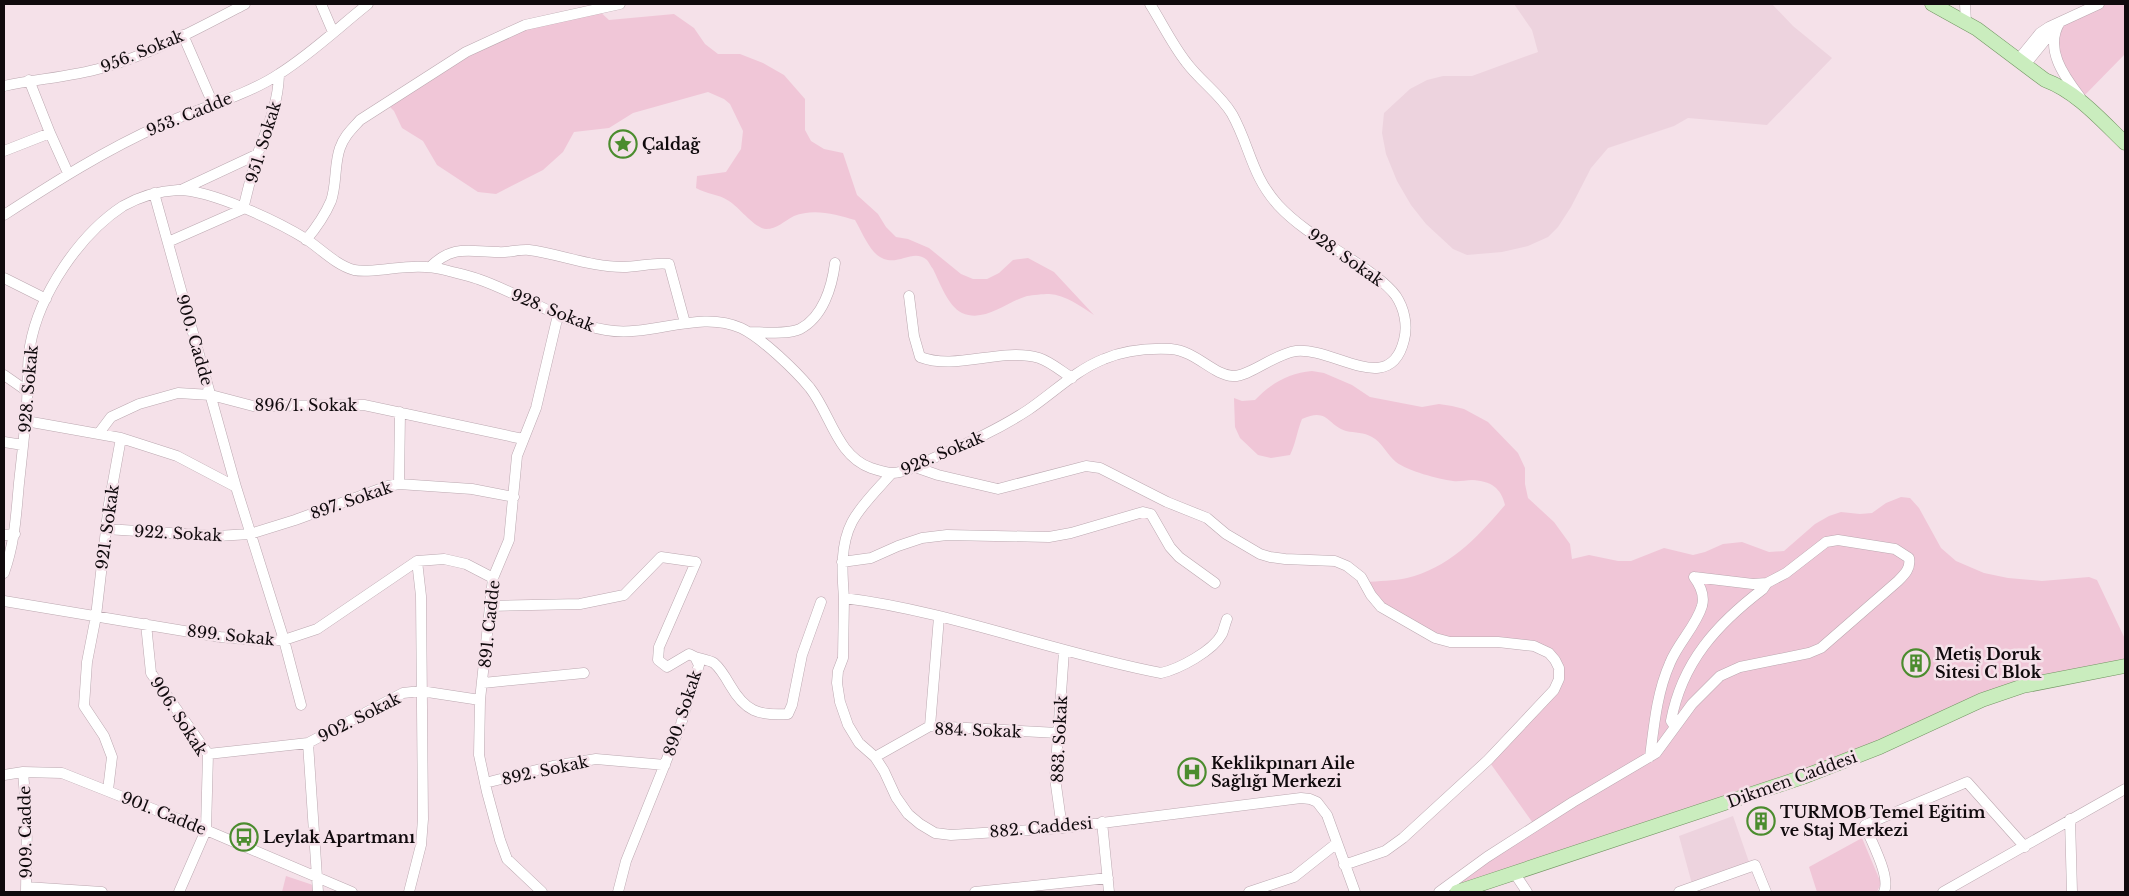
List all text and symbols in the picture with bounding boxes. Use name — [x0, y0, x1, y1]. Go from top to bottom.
street label: 956. Sokak — [98, 25, 187, 77]
street label: 953. Cadde — [143, 88, 235, 140]
street label: 951. Sokak — [241, 98, 285, 185]
place icon: Çaldağ — [608, 129, 638, 159]
place label: Çaldağ — [642, 134, 701, 154]
street label: 928. Sokak — [1304, 224, 1388, 291]
street label: 928. Sokak — [508, 284, 598, 336]
street label: 900. Cadde — [172, 292, 218, 388]
street label: 928. Sokak — [14, 344, 42, 434]
street label: 896/1. Sokak — [255, 395, 358, 415]
street label: 928. Sokak — [898, 427, 987, 479]
street label: 897. Sokak — [307, 477, 395, 523]
street label: 921. Sokak — [91, 483, 123, 571]
street label: 922. Sokak — [133, 521, 223, 545]
street label: 891. Cadde — [474, 579, 504, 669]
street label: 899. Sokak — [186, 620, 276, 650]
place label: Metiş Doruk Sitesi C Blok — [1935, 644, 2042, 682]
building icon: Metiş Doruk Sitesi C Blok — [1901, 648, 1931, 678]
street label: 890. Sokak — [659, 667, 705, 759]
street label: 906. Sokak — [146, 673, 212, 759]
street label: 902. Sokak — [314, 688, 404, 746]
street label: 883. Sokak — [1047, 695, 1071, 783]
street label: 884. Sokak — [934, 718, 1022, 742]
street label: Dikmen Caddesi — [1724, 746, 1860, 812]
street label: 892. Sokak — [500, 751, 590, 789]
place label: Keklikpınarı Aile Sağlığı Merkezi — [1211, 753, 1355, 791]
hospital icon: Keklikpınarı Aile Sağlığı Merkezi — [1177, 757, 1207, 787]
street label: 909. Cadde — [14, 785, 36, 879]
street label: 901. Cadde — [118, 787, 210, 839]
place label: TURMOB Temel Eğitim ve Staj Merkezi — [1780, 802, 1986, 840]
building icon: TURMOB Temel Eğitim ve Staj Merkezi — [1746, 806, 1776, 836]
street label: 882. Caddesi — [989, 812, 1094, 841]
bus stop icon: Leylak Apartmanı — [229, 822, 259, 852]
place label: Leylak Apartmanı — [263, 827, 415, 847]

